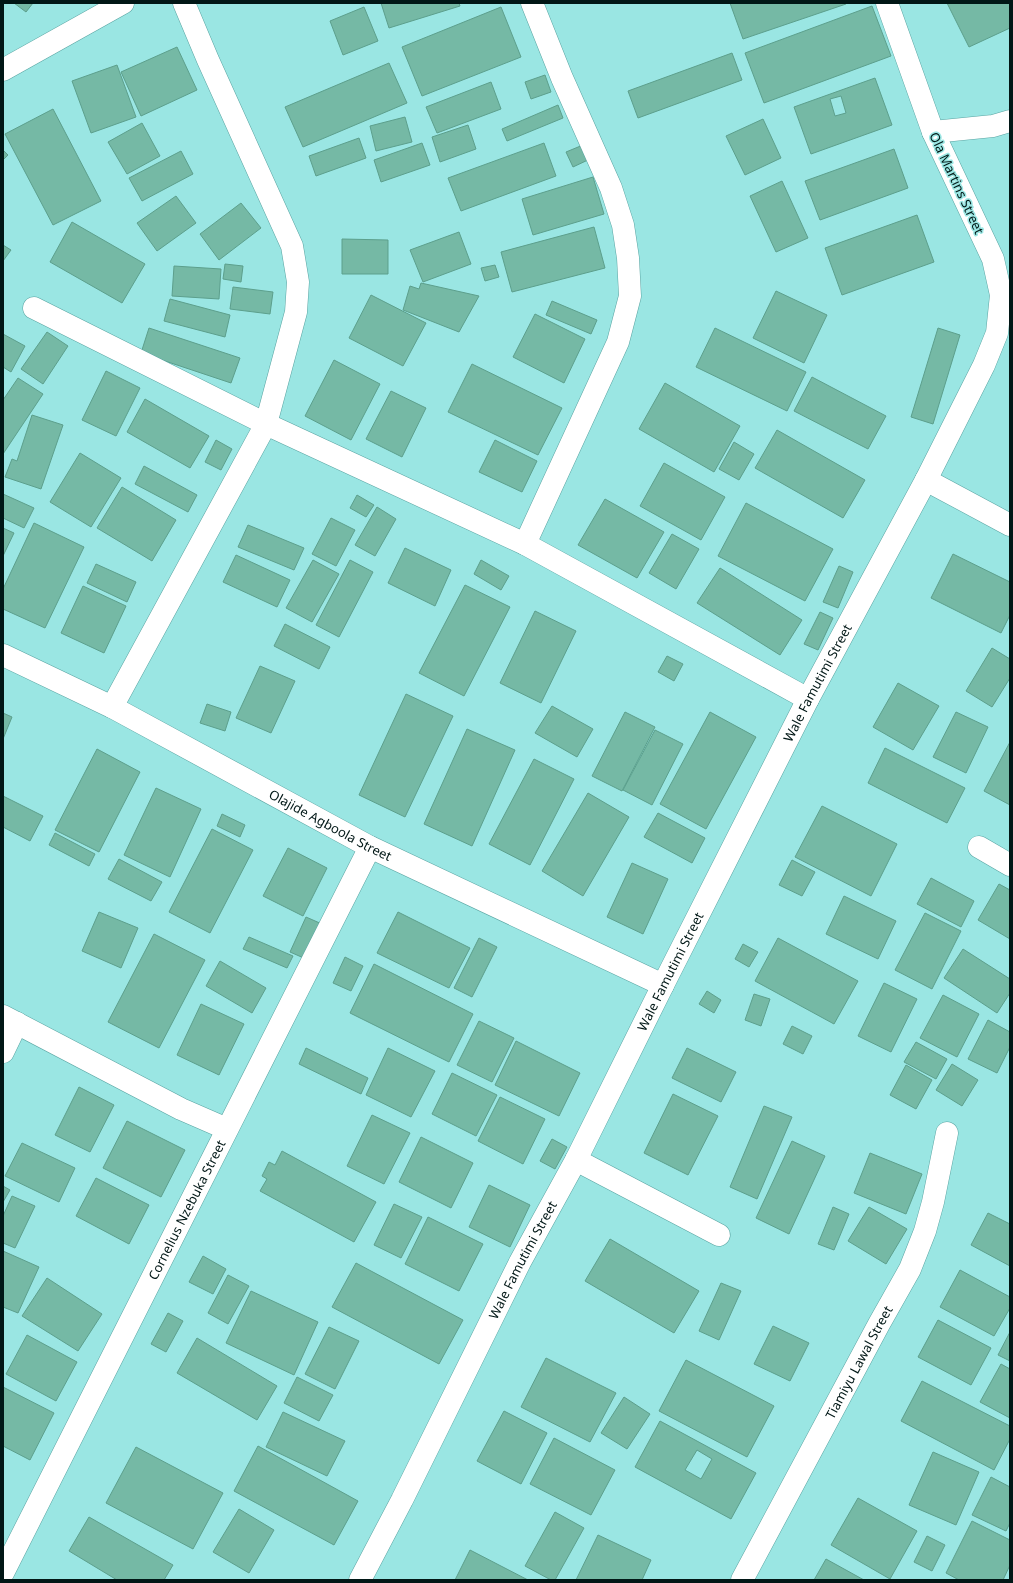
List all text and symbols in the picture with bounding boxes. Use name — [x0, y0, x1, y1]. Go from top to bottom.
street label: Ola Martins Street — [925, 129, 989, 237]
street label: Wale Famutimi Street — [779, 621, 856, 745]
street label: Olajide Agboola Street — [266, 785, 395, 865]
street label: Wale Famutimi Street — [633, 909, 708, 1034]
street label: Cornelius Nzebuka Street — [144, 1136, 230, 1283]
street label: Wale Famutimi Street — [484, 1197, 561, 1322]
street label: Tiamiyu Lawal Street — [821, 1302, 897, 1422]

